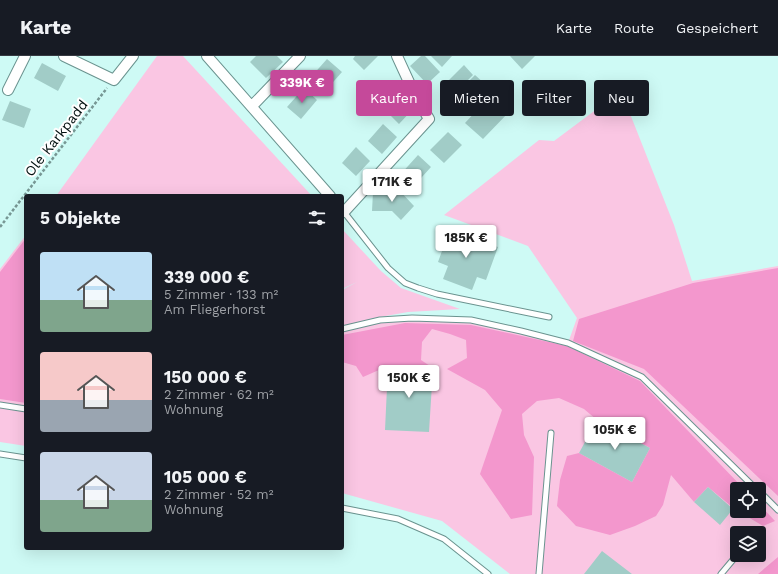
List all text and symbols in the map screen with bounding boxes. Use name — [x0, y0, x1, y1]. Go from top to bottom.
text: Karte — [20, 16, 71, 39]
text: Karte — [556, 20, 592, 36]
text: Route — [614, 20, 654, 36]
text: Gespeichert — [676, 20, 758, 36]
pin: 339K € — [269, 70, 335, 104]
text: 339K € — [279, 75, 325, 90]
chip: Kaufen — [356, 80, 432, 116]
chip: Mieten — [440, 80, 514, 116]
chip: Filter — [522, 80, 586, 116]
chip: Neu — [594, 80, 649, 116]
street label: Ole Karkpadd — [21, 97, 91, 179]
pin: 171K € — [359, 169, 425, 203]
text: 171K € — [372, 174, 412, 189]
icon: filters — [306, 207, 328, 229]
text: 5 Objekte — [40, 208, 121, 228]
pin: 185K € — [433, 225, 499, 259]
text: 185K € — [444, 230, 488, 245]
text: 339 000 € — [164, 267, 249, 287]
icon: home — [72, 268, 120, 316]
text: 5 Zimmer · 133 m² — [164, 287, 278, 302]
text: Am Fliegerhorst — [164, 302, 265, 317]
pin: 150K € — [376, 365, 442, 399]
text: 150 000 € — [164, 367, 247, 387]
icon: home — [72, 368, 120, 416]
text: 150K € — [387, 370, 431, 385]
text: 2 Zimmer · 62 m² — [164, 387, 274, 402]
text: Wohnung — [164, 402, 223, 417]
pin: 105K € — [582, 417, 648, 451]
text: 105K € — [593, 422, 637, 437]
text: 105 000 € — [164, 467, 247, 487]
icon: home — [72, 468, 120, 516]
map controls — [730, 482, 766, 562]
button: locate — [730, 482, 766, 518]
text: 2 Zimmer · 52 m² — [164, 487, 273, 502]
text: Wohnung — [164, 502, 223, 517]
button: layers — [730, 526, 766, 562]

